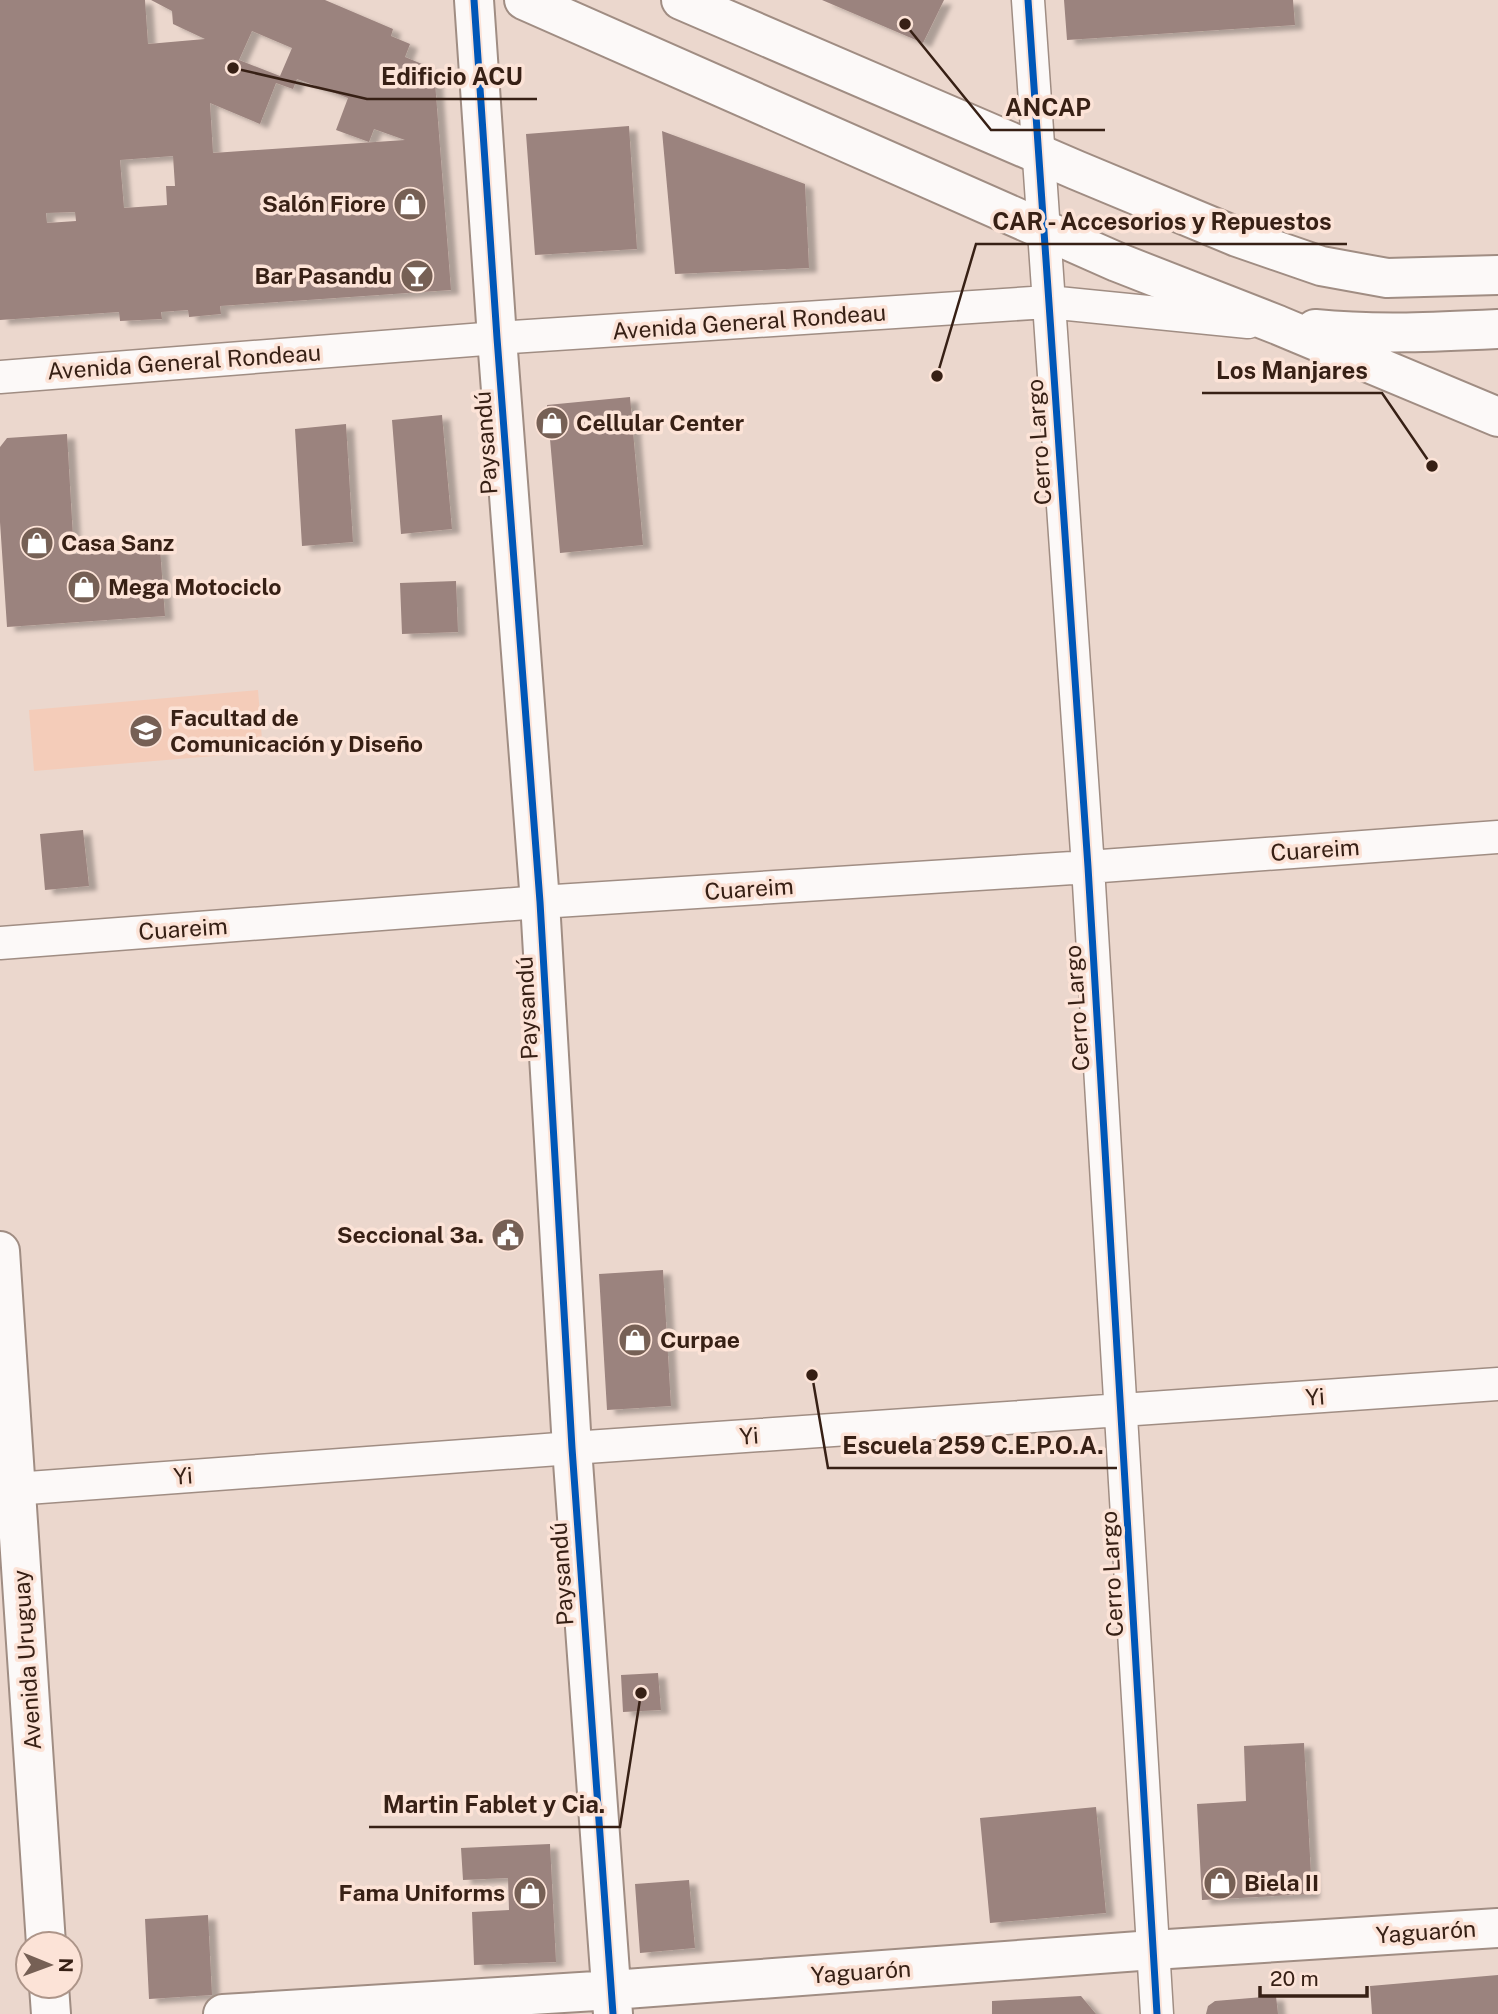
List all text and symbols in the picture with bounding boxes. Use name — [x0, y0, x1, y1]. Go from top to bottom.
callout: Edificio ACU — [367, 54, 537, 99]
text: Edificio ACU — [381, 62, 523, 90]
callout: ANCAP — [991, 85, 1105, 130]
text: ANCAP — [1005, 93, 1091, 121]
shop icon: Salón Fiore — [391, 185, 429, 223]
place label: Salón Fiore — [262, 190, 386, 217]
callout: CAR - Accesorios y Repuestos — [976, 199, 1347, 244]
text: CAR - Accesorios y Repuestos — [992, 207, 1332, 235]
bar icon: Bar Pasandu — [398, 257, 436, 295]
place label: Bar Pasandu — [254, 262, 392, 289]
street label: Avenida General Rondeau — [611, 298, 887, 345]
street label: Avenida General Rondeau — [46, 338, 322, 385]
callout: Los Manjares — [1202, 348, 1382, 393]
text: Los Manjares — [1216, 356, 1368, 384]
street label: Cerro Largo — [1021, 378, 1056, 506]
street label: Paysandú — [468, 390, 503, 496]
shop icon: Cellular Center — [533, 404, 571, 442]
place label: Cellular Center — [576, 409, 744, 436]
shop icon: Casa Sanz — [18, 524, 56, 562]
place label: Casa Sanz — [61, 529, 174, 556]
shop icon: Mega Motociclo — [65, 568, 103, 606]
place label: Mega Motociclo — [108, 573, 282, 600]
place label: Facultad de Comunicación y Diseño — [170, 704, 423, 757]
school or university icon: Facultad de Comunicación y Diseño — [127, 712, 165, 750]
street label: Cuareim — [1269, 833, 1361, 866]
street label: Cuareim — [703, 872, 795, 905]
street label: Cuareim — [137, 912, 229, 945]
street label: Cerro Largo — [1059, 944, 1094, 1072]
street label: Paysandú — [510, 956, 543, 1060]
public building icon: Seccional 3a. — [489, 1216, 527, 1254]
place label: Seccional 3a. — [337, 1221, 484, 1248]
shop icon: Curpae — [616, 1321, 654, 1359]
place label: Curpae — [660, 1326, 740, 1353]
street label: Yi — [1304, 1382, 1326, 1411]
street label: Yi — [738, 1421, 760, 1450]
callout: Escuela 259 C.E.P.O.A. — [828, 1423, 1117, 1468]
text: Escuela 259 C.E.P.O.A. — [842, 1431, 1104, 1459]
street label: Yi — [172, 1461, 194, 1490]
street label: Cerro Largo — [1095, 1510, 1128, 1638]
street label: Paysandú — [544, 1521, 579, 1627]
street label: Avenida Uruguay — [7, 1569, 46, 1751]
callout: Martin Fablet y Cia. — [369, 1782, 620, 1827]
text: Martin Fablet y Cia. — [383, 1790, 605, 1818]
shop icon: Biela II — [1201, 1864, 1239, 1902]
place label: Biela II — [1244, 1869, 1319, 1896]
shop icon: Fama Uniforms — [511, 1874, 549, 1912]
place label: Fama Uniforms — [339, 1879, 505, 1906]
street label: Yaguarón — [1375, 1915, 1477, 1948]
north arrow — [14, 1930, 84, 2000]
scale bar — [1260, 1954, 1367, 1998]
street label: Yaguarón — [810, 1955, 912, 1988]
text: N — [55, 1958, 77, 1973]
text: 20 m — [1270, 1966, 1319, 1991]

